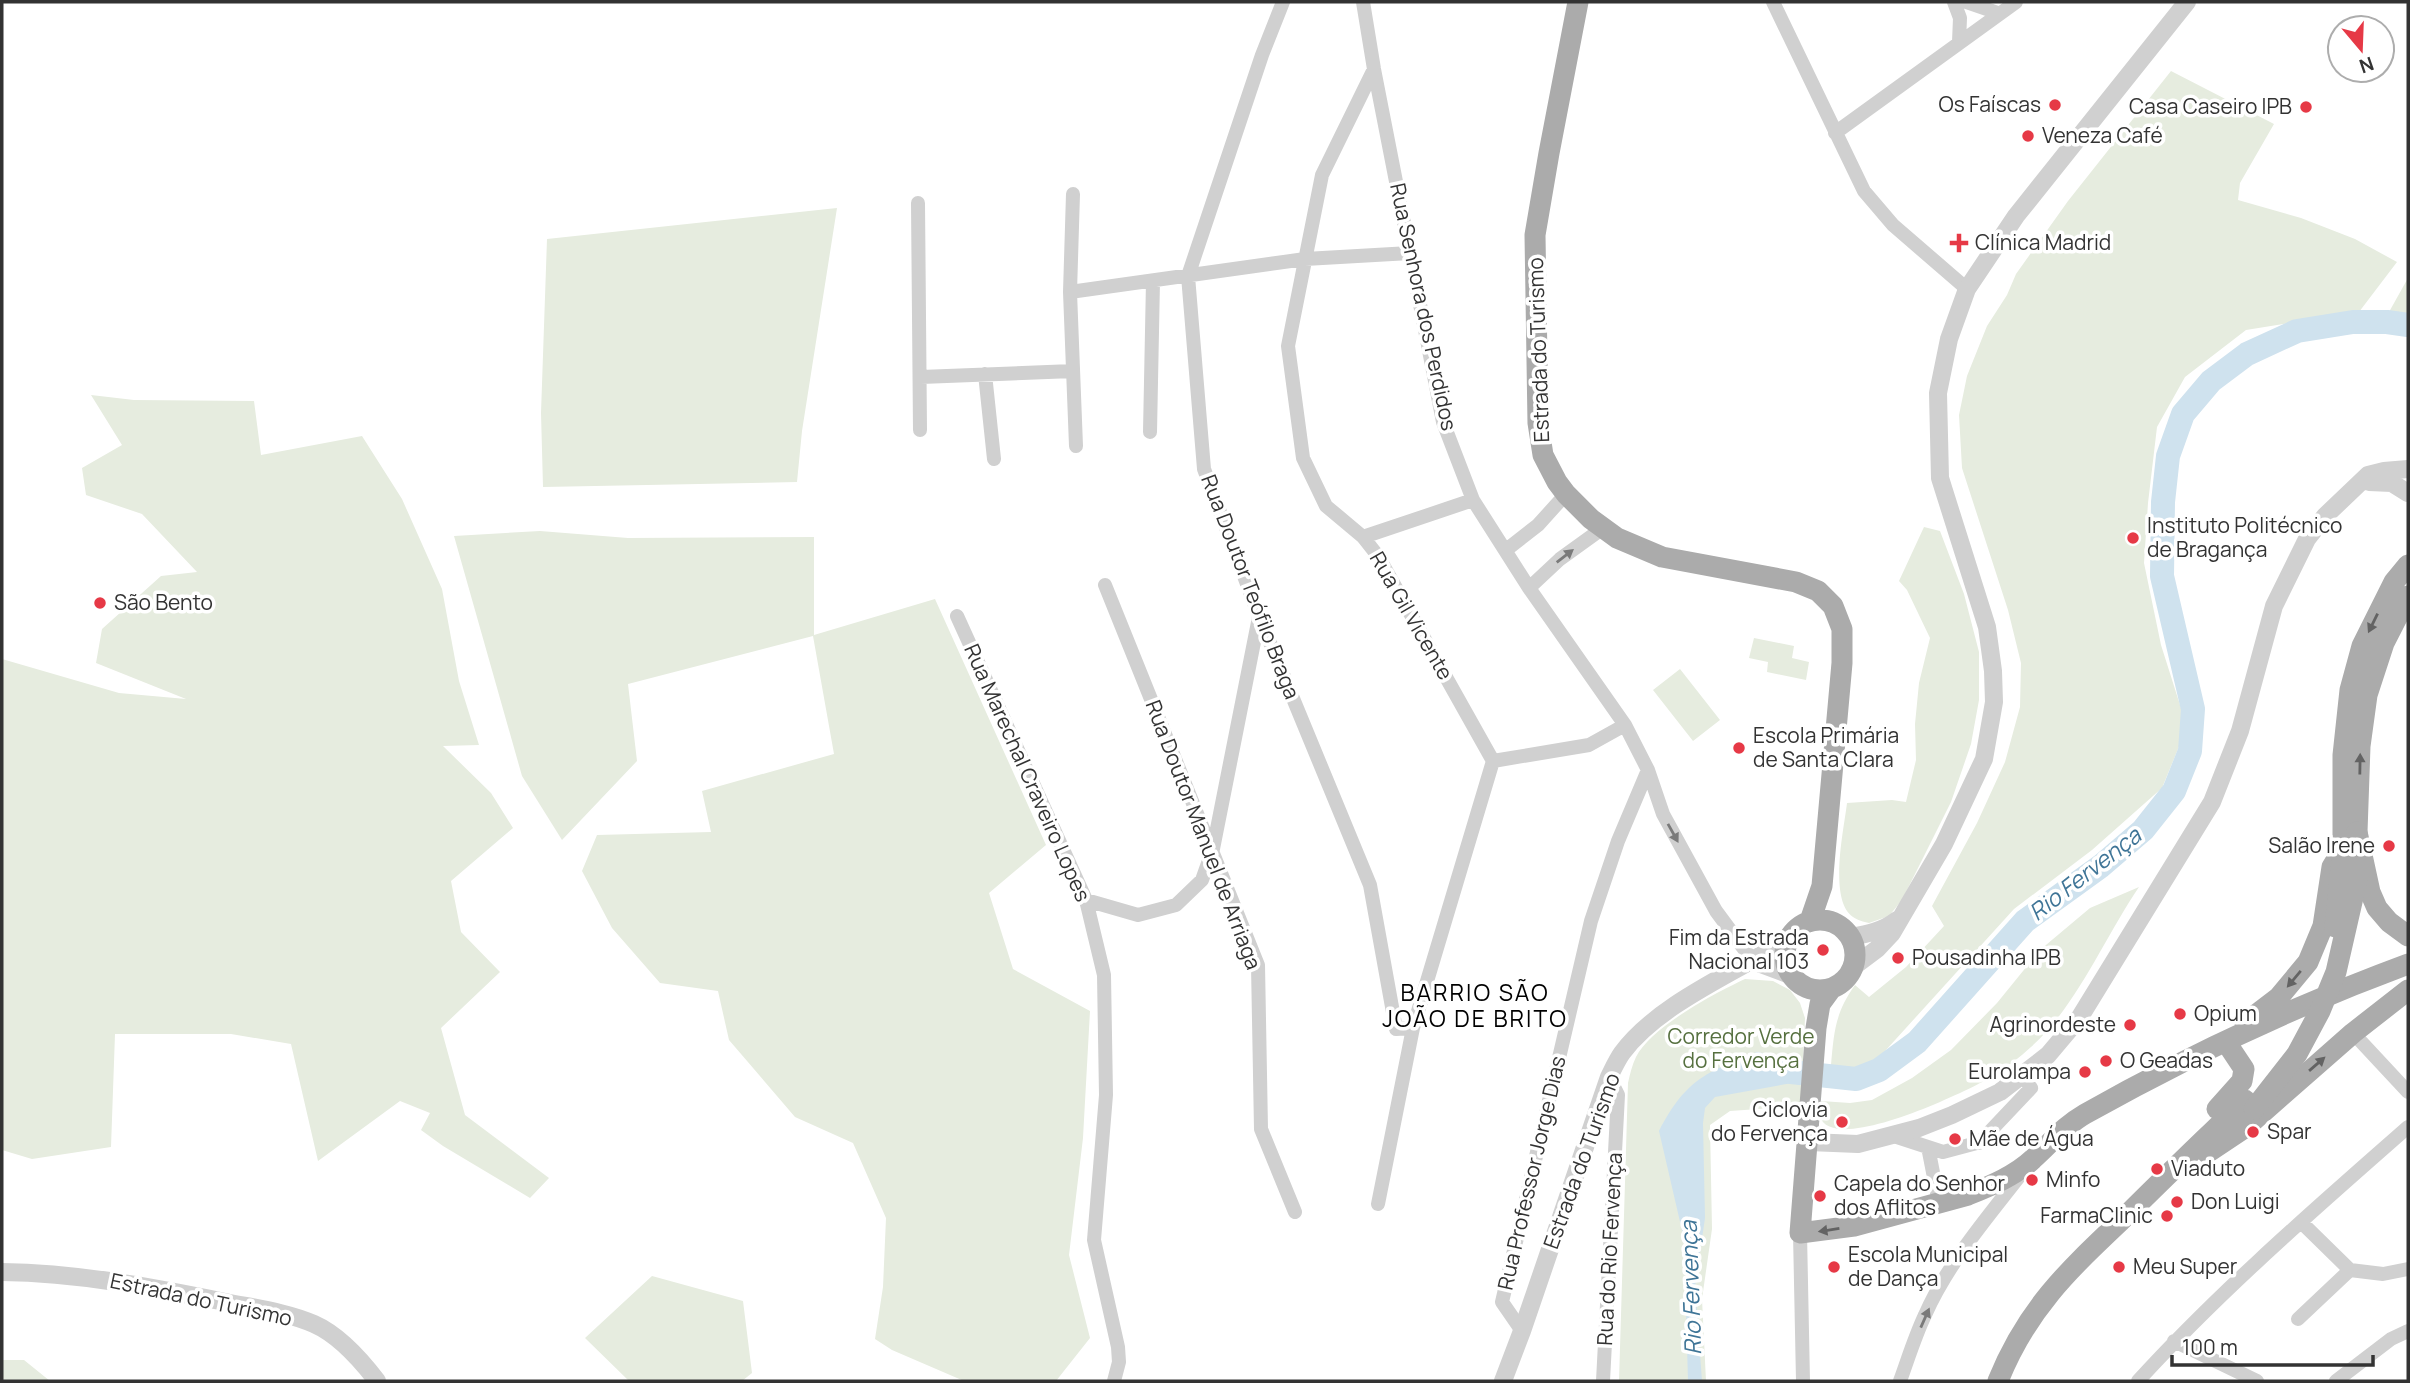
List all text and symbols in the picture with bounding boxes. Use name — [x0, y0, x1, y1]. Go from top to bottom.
north arrow — [2326, 14, 2396, 84]
text: N — [2356, 51, 2377, 80]
place label: Os Faíscas — [1939, 90, 2041, 118]
place label: Casa Caseiro IPB — [2129, 92, 2292, 120]
marker: Os Faíscas — [2047, 97, 2063, 113]
marker: Casa Caseiro IPB — [2298, 99, 2314, 115]
place label: Veneza Café — [2042, 121, 2163, 149]
marker: Veneza Café — [2020, 128, 2036, 144]
street label: Rua Senhora dos Perdidos — [1384, 181, 1464, 433]
place label: Clínica Madrid — [1975, 228, 2111, 256]
marker: Clínica Madrid — [1949, 233, 1969, 253]
street label: Estrada do Turismo — [1521, 257, 1555, 443]
street label: Rua Doutor Teófilo Braga — [1195, 470, 1307, 703]
place label: Instituto Politécnico de Bragança — [2147, 511, 2342, 563]
marker: Instituto Politécnico de Bragança — [2125, 530, 2141, 546]
street label: Rua Gil Vicente — [1364, 546, 1460, 685]
one-way arrow — [1555, 549, 1573, 564]
place label: São Bento — [114, 588, 213, 616]
marker: São Bento — [92, 595, 108, 611]
one-way arrow — [2368, 613, 2379, 633]
street label: Rua Marechal Craveiro Lopes — [958, 639, 1097, 906]
street label: Rua Doutor Manuel de Arriaga — [1140, 696, 1268, 973]
place label: Escola Primária de Santa Clara — [1753, 721, 1899, 773]
marker: Escola Primária de Santa Clara — [1731, 740, 1747, 756]
one-way arrow — [2354, 752, 2366, 774]
water label: Rio Fervença — [2022, 818, 2148, 927]
one-way arrow — [1667, 823, 1679, 843]
place label: Salão Irene — [2268, 831, 2375, 859]
marker: Salão Irene — [2381, 838, 2397, 854]
place label: Fim da Estrada Nacional 103 — [1669, 923, 1809, 975]
marker: Fim da Estrada Nacional 103 — [1815, 942, 1831, 958]
place label: Pousadinha IPB — [1912, 943, 2061, 971]
marker: Pousadinha IPB — [1890, 950, 1906, 966]
one-way arrow — [2287, 970, 2302, 987]
district label: BARRIO SÃO JOÃO DE BRITO — [1382, 976, 1568, 1034]
place label: Opium — [2194, 999, 2257, 1027]
marker: Opium — [2172, 1006, 2188, 1022]
place label: Agrinordeste — [1990, 1010, 2116, 1038]
marker: Agrinordeste — [2122, 1017, 2138, 1033]
park label: Corredor Verde do Fervença — [1667, 1022, 1815, 1074]
place label: O Geadas — [2120, 1046, 2213, 1074]
street label: Rua Professor Jorge Dias — [1490, 1053, 1572, 1293]
marker: O Geadas — [2098, 1053, 2114, 1069]
place label: Eurolampa — [1968, 1057, 2071, 1085]
one-way arrow — [2309, 1057, 2326, 1072]
marker: Eurolampa — [2077, 1064, 2093, 1080]
street label: Estrada do Turismo — [1536, 1069, 1626, 1252]
place label: Ciclovia do Fervença — [1711, 1095, 1828, 1147]
marker: Ciclovia do Fervença — [1834, 1114, 1850, 1130]
place label: Spar — [2267, 1117, 2312, 1145]
place label: Mãe de Água — [1969, 1124, 2094, 1152]
marker: Spar — [2245, 1124, 2261, 1140]
marker: Mãe de Água — [1947, 1131, 1963, 1147]
street label: Rua do Rio Fervença — [1590, 1152, 1628, 1346]
place label: Viaduto — [2171, 1154, 2245, 1182]
marker: Viaduto — [2149, 1161, 2165, 1177]
place label: Minfo — [2046, 1165, 2100, 1193]
place label: Capela do Senhor dos Aflitos — [1834, 1169, 2006, 1221]
marker: Minfo — [2024, 1172, 2040, 1188]
place label: Don Luigi — [2191, 1187, 2280, 1215]
marker: Capela do Senhor dos Aflitos — [1812, 1188, 1828, 1204]
marker: Don Luigi — [2169, 1194, 2185, 1210]
place label: FarmaClinic — [2040, 1201, 2153, 1229]
marker: FarmaClinic — [2159, 1208, 2175, 1224]
water label: Rio Fervença — [1672, 1219, 1708, 1356]
one-way arrow — [1818, 1225, 1840, 1236]
place label: Escola Municipal de Dança — [1848, 1240, 2008, 1292]
place label: Meu Super — [2133, 1252, 2238, 1280]
marker: Escola Municipal de Dança — [1826, 1259, 1842, 1275]
marker: Meu Super — [2111, 1259, 2127, 1275]
street label: Estrada do Turismo — [108, 1266, 295, 1332]
one-way arrow — [1920, 1307, 1931, 1328]
scale bar — [2172, 1324, 2373, 1368]
text: 100 m — [2182, 1333, 2238, 1361]

